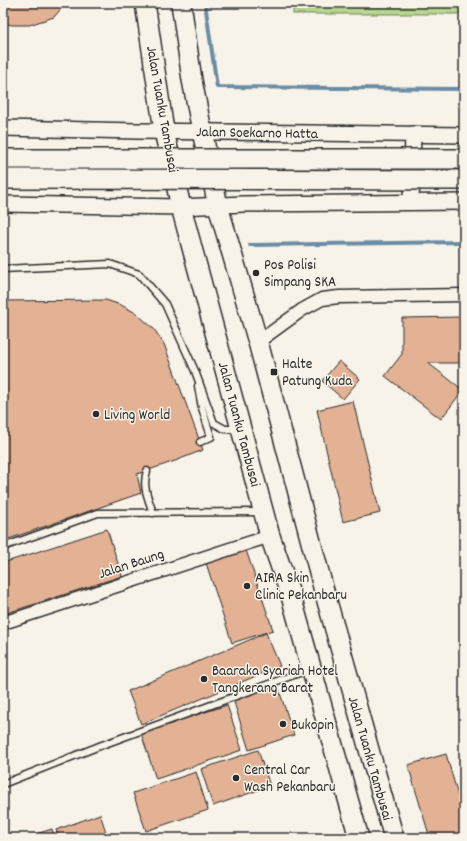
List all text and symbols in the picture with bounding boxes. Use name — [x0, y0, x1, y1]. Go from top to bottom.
street label: Jalan Tuanku Tambusai — [139, 44, 183, 175]
street label: Jalan Soekarno Hatta — [196, 122, 319, 146]
place label: Pos Polisi Simpang SKA — [264, 255, 336, 294]
marker: Pos Polisi Simpang SKA — [251, 268, 261, 278]
place label: Halte Patung Kuda — [282, 354, 353, 393]
street label: Jalan Tuanku Tambusai — [211, 360, 265, 490]
marker: Halte Patung Kuda — [269, 367, 279, 377]
place label: Living World — [104, 405, 170, 427]
marker: Living World — [91, 409, 101, 419]
street label: Jalan Baung — [96, 544, 167, 586]
place label: AIRA Skin Clinic Pekanbaru — [255, 568, 347, 607]
marker: AIRA Skin Clinic Pekanbaru — [242, 581, 252, 591]
place label: Baaraka Syariah Hotel Tangkerang Barat — [212, 661, 338, 700]
marker: Baaraka Syariah Hotel Tangkerang Barat — [199, 674, 209, 684]
street label: Jalan Tuanku Tambusai — [341, 694, 397, 824]
place label: Bukopin — [291, 715, 334, 737]
marker: Bukopin — [278, 719, 288, 729]
place label: Central Car Wash Pekanbaru — [244, 760, 335, 799]
marker: Central Car Wash Pekanbaru — [231, 773, 241, 783]

